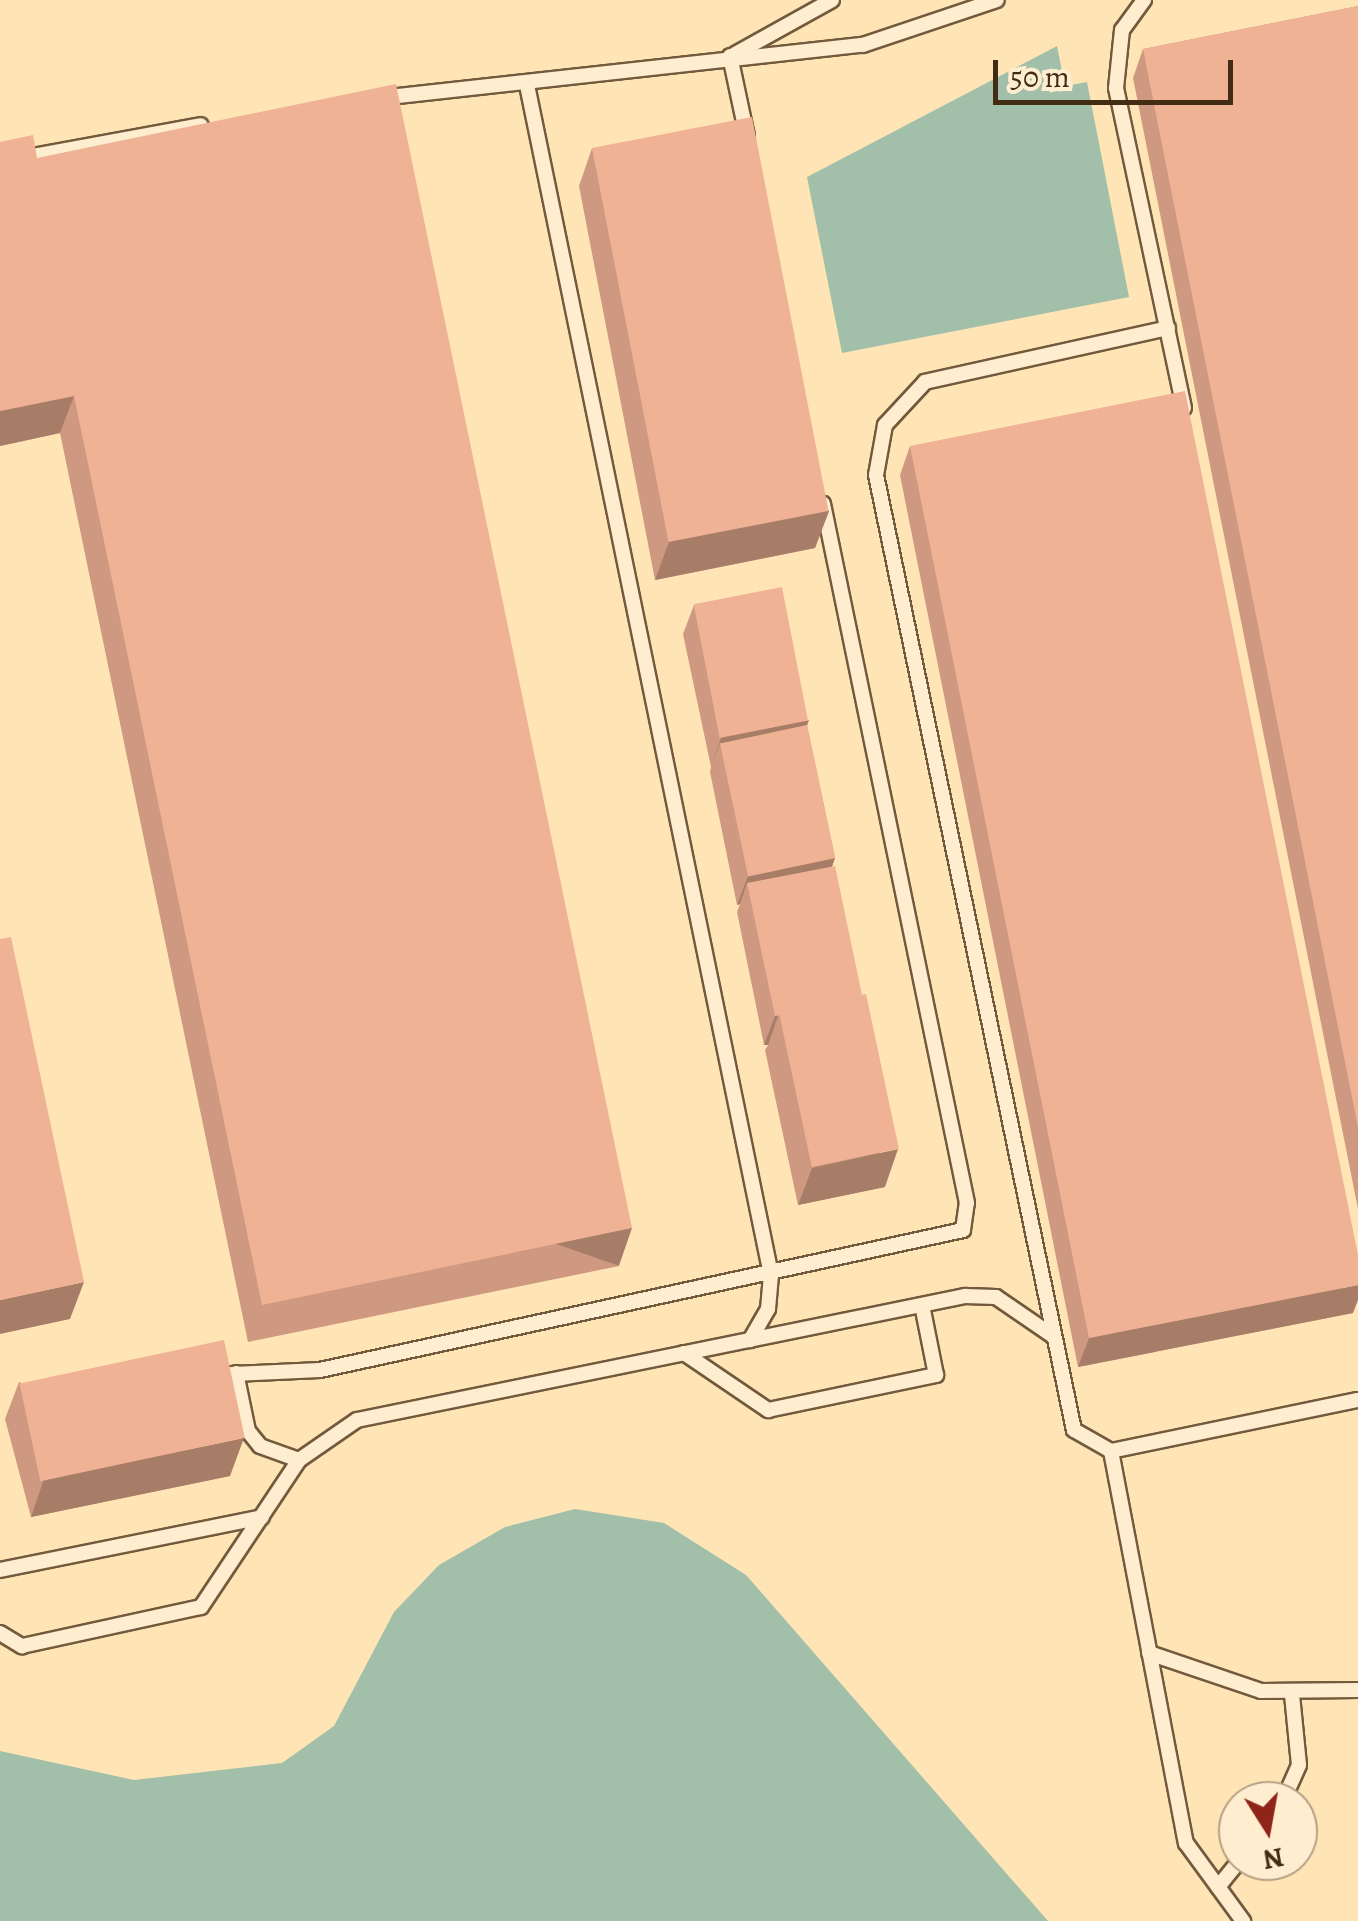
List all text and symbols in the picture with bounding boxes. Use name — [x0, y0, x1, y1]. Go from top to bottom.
scale bar — [998, 40, 1238, 102]
text: 50 m — [1010, 57, 1070, 97]
north arrow — [1218, 1781, 1318, 1881]
text: N — [1260, 1838, 1287, 1879]

